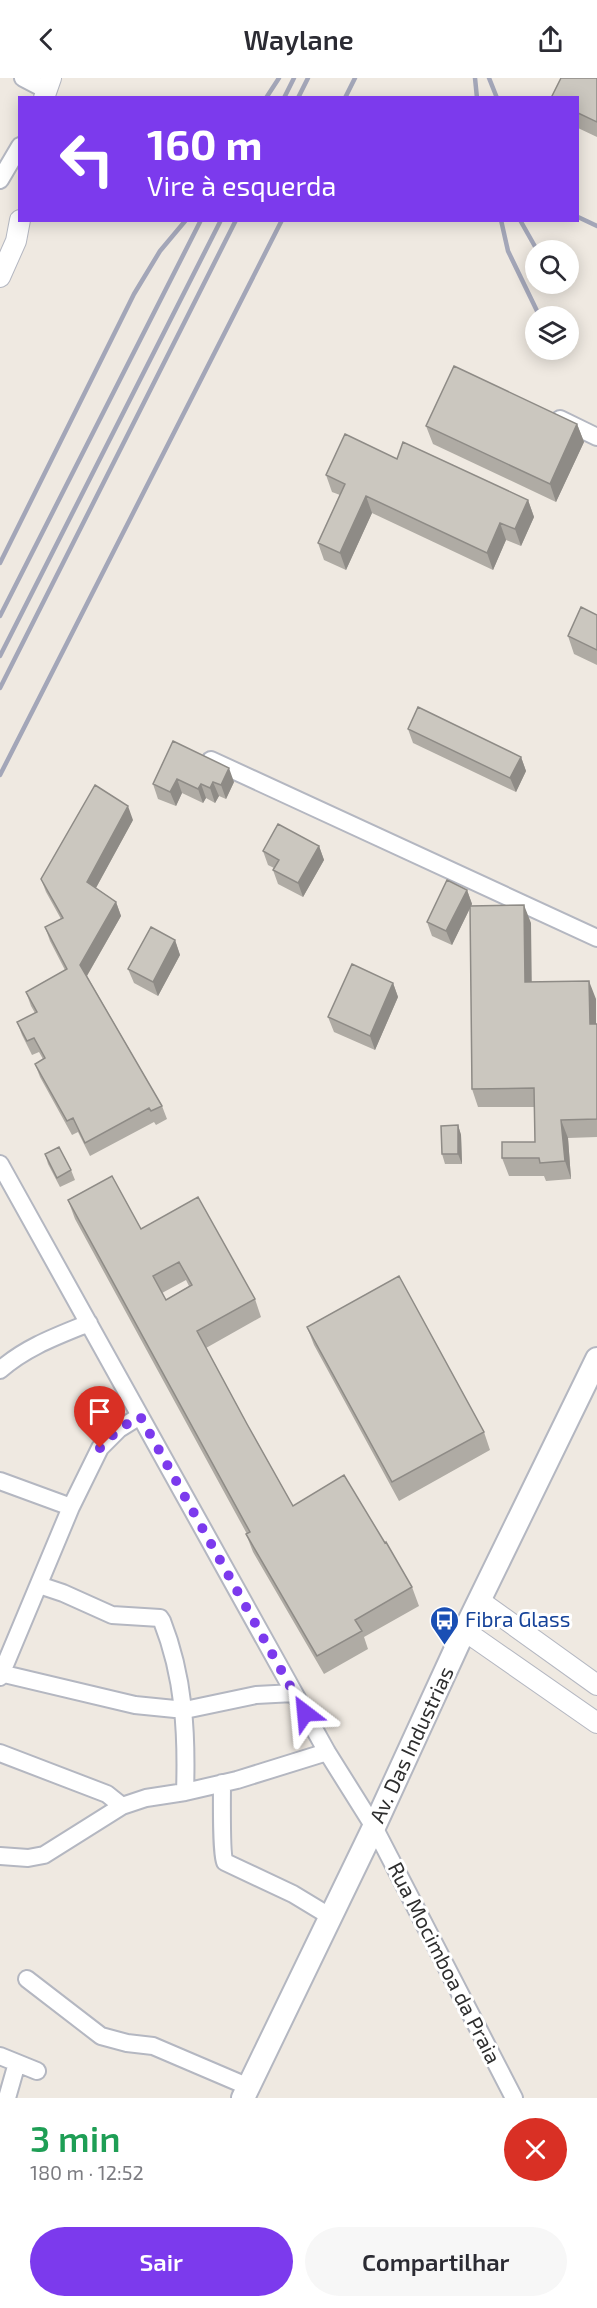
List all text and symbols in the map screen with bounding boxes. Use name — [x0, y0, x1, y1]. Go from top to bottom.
icon: back — [30, 23, 63, 56]
text: Waylane — [243, 23, 354, 55]
icon: share — [534, 23, 567, 56]
text: 160 m — [147, 118, 263, 168]
icon: left — [48, 120, 126, 198]
text: Vire à esquerda — [147, 169, 336, 201]
map controls — [525, 240, 579, 360]
button: search — [525, 240, 579, 294]
button: layers — [525, 306, 579, 360]
pin — [74, 1386, 125, 1448]
icon: arrive — [83, 1395, 116, 1428]
bus stop icon: Fibra Glass — [428, 1604, 460, 1646]
place label: Fibra Glass — [465, 1606, 570, 1631]
street label: Av. Das Industrias — [363, 1662, 458, 1827]
position arrow — [273, 1681, 337, 1745]
street label: Rua Mocimboa da Praia — [384, 1857, 507, 2067]
text: 3 min — [30, 2116, 121, 2159]
button: close — [504, 2118, 567, 2181]
text: 180 m · 12:52 — [30, 2160, 144, 2184]
button: Sair — [30, 2227, 293, 2296]
button: Compartilhar — [305, 2227, 567, 2296]

